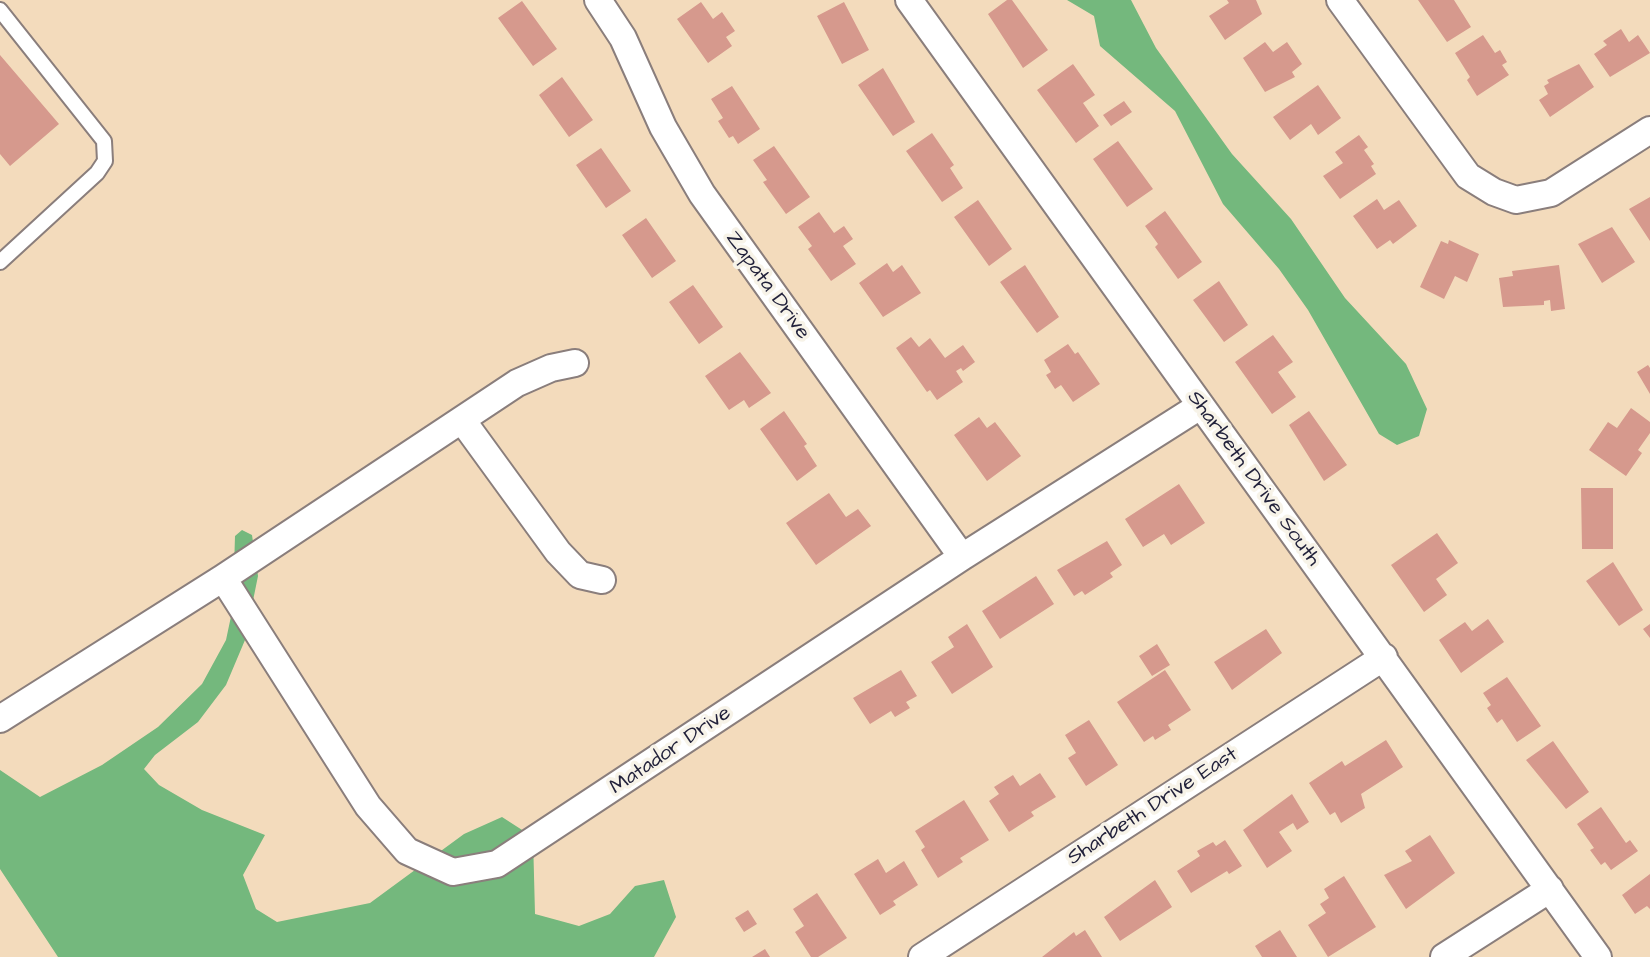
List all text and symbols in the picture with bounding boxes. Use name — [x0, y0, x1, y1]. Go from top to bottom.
street label: Zapata Drive — [719, 227, 815, 345]
street label: Sharbeth Drive South — [1181, 386, 1325, 572]
street label: Matador Drive — [606, 701, 736, 801]
street label: Sharbeth Drive East — [1063, 743, 1243, 871]

